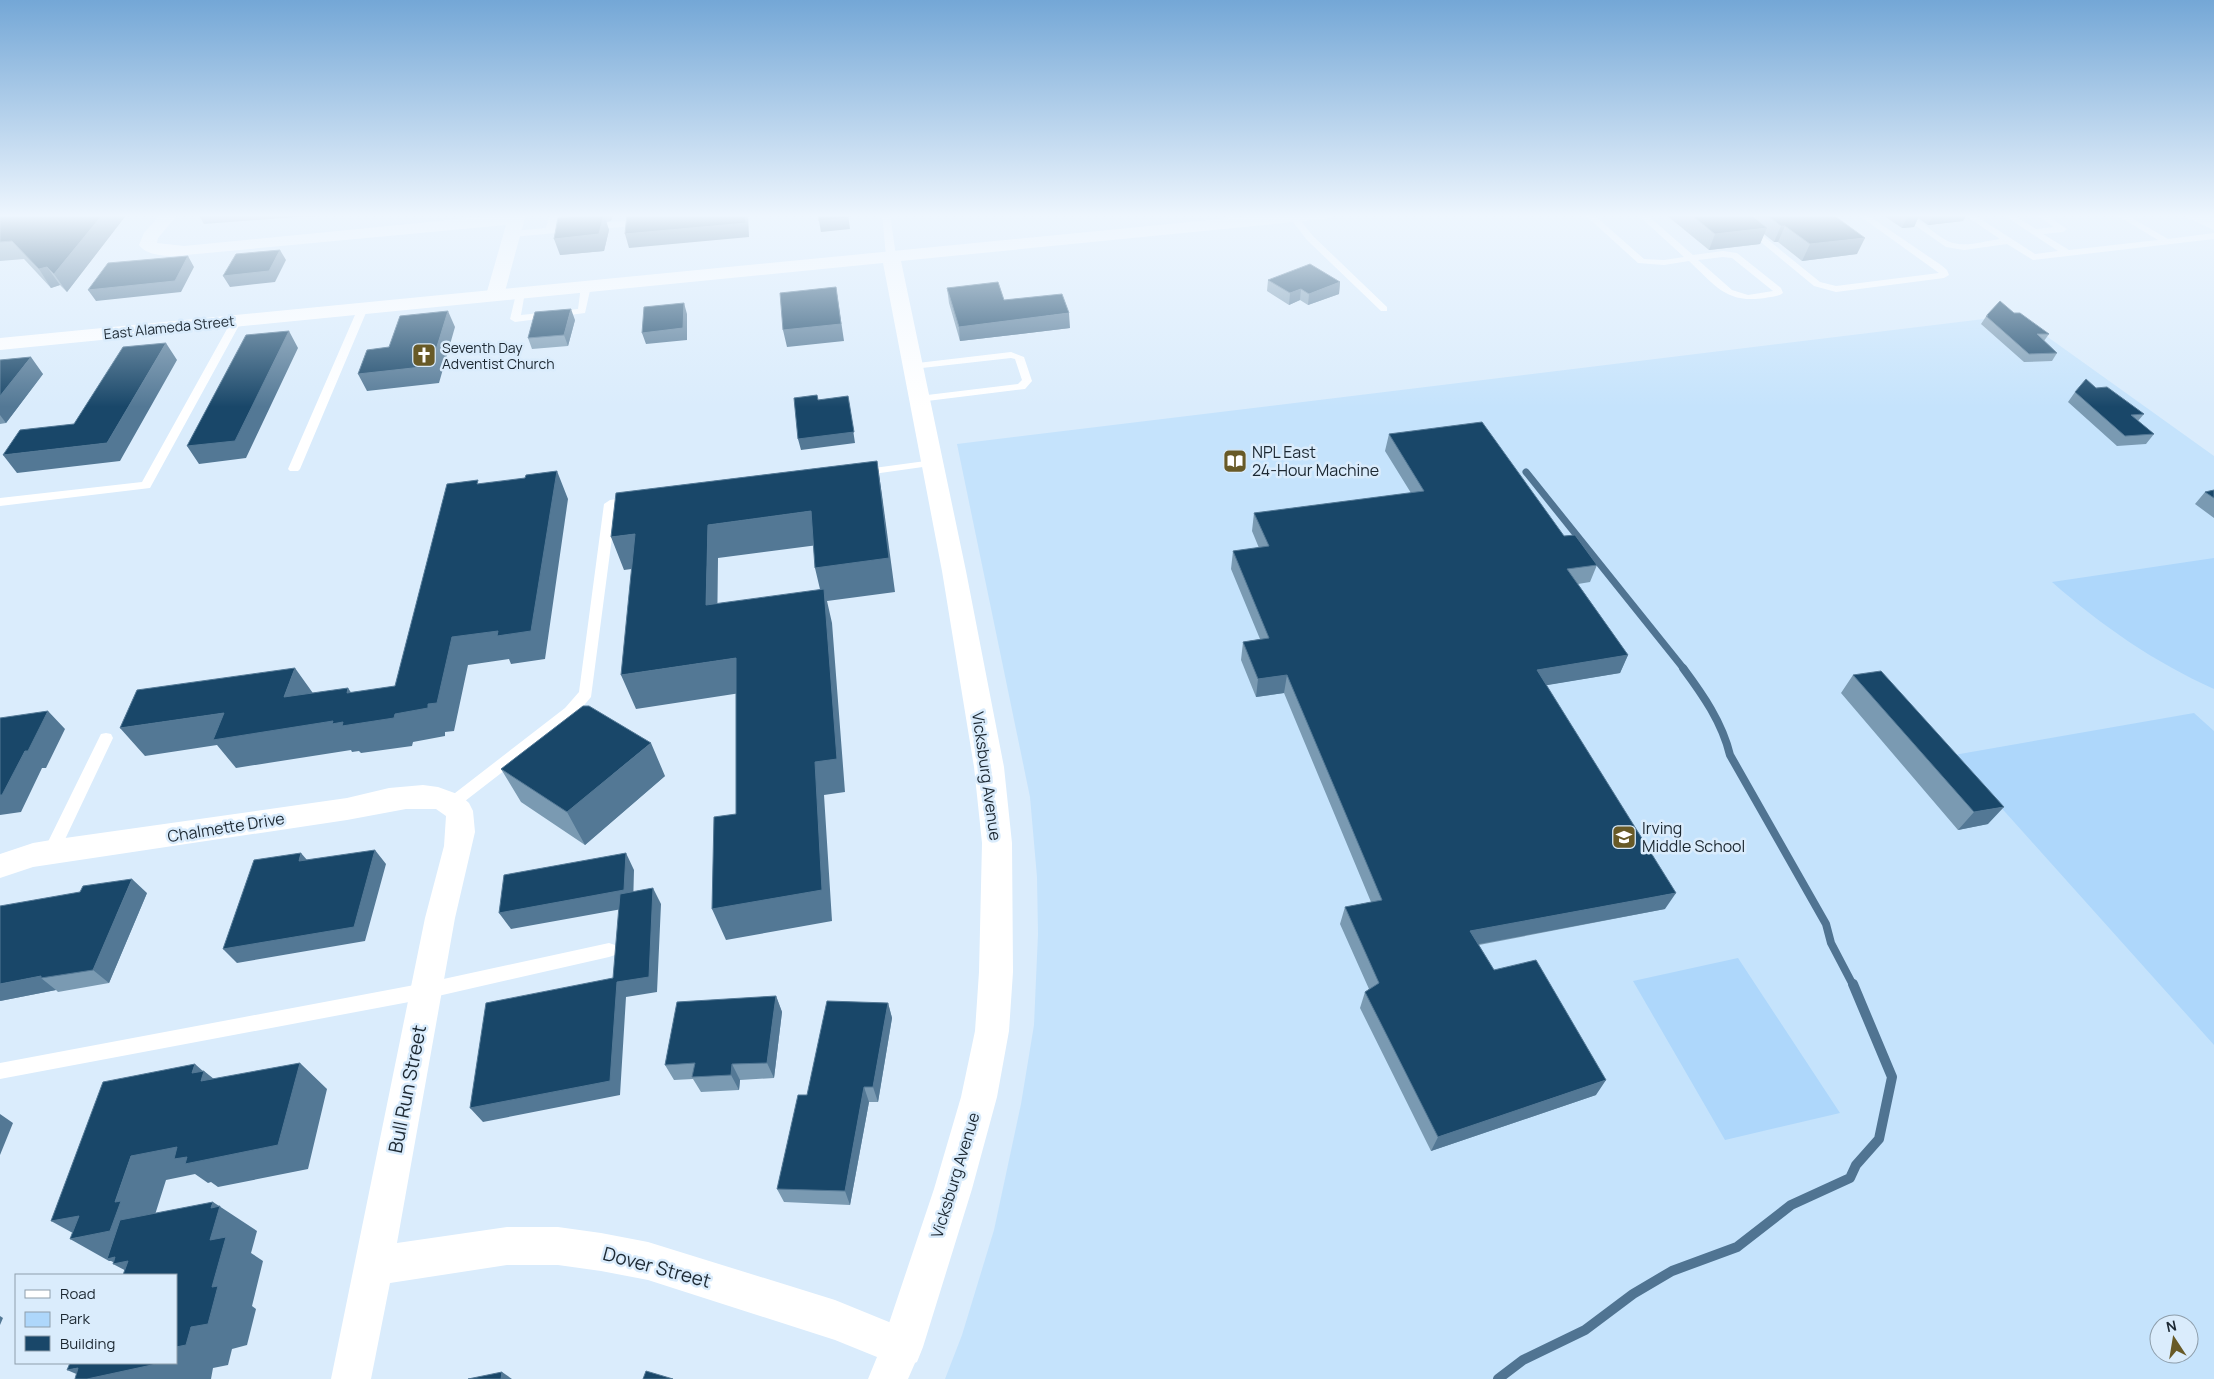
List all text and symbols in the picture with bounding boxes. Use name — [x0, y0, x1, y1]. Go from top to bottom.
street label: East Alameda Street — [103, 311, 236, 343]
place label: Seventh Day Adventist Church — [442, 338, 555, 373]
church icon: Seventh Day Adventist Church — [411, 342, 437, 368]
place label: NPL East 24-Hour Machine — [1252, 441, 1379, 481]
library icon: NPL East 24-Hour Machine — [1222, 448, 1248, 474]
street label: Vicksburg Avenue — [967, 710, 1007, 842]
street label: Chalmette Drive — [166, 807, 286, 847]
place label: Irving Middle School — [1642, 817, 1745, 857]
school or university icon: Irving Middle School — [1611, 824, 1637, 850]
street label: Bull Run Street — [382, 1023, 432, 1155]
street label: Vicksburg Avenue — [925, 1110, 985, 1240]
street label: Dover Street — [600, 1240, 714, 1294]
legend — [15, 1274, 178, 1364]
text: Road — [60, 1283, 96, 1304]
text: Park — [60, 1308, 90, 1329]
north arrow — [2149, 1314, 2199, 1364]
text: N — [2164, 1315, 2178, 1336]
text: Building — [60, 1333, 115, 1354]

